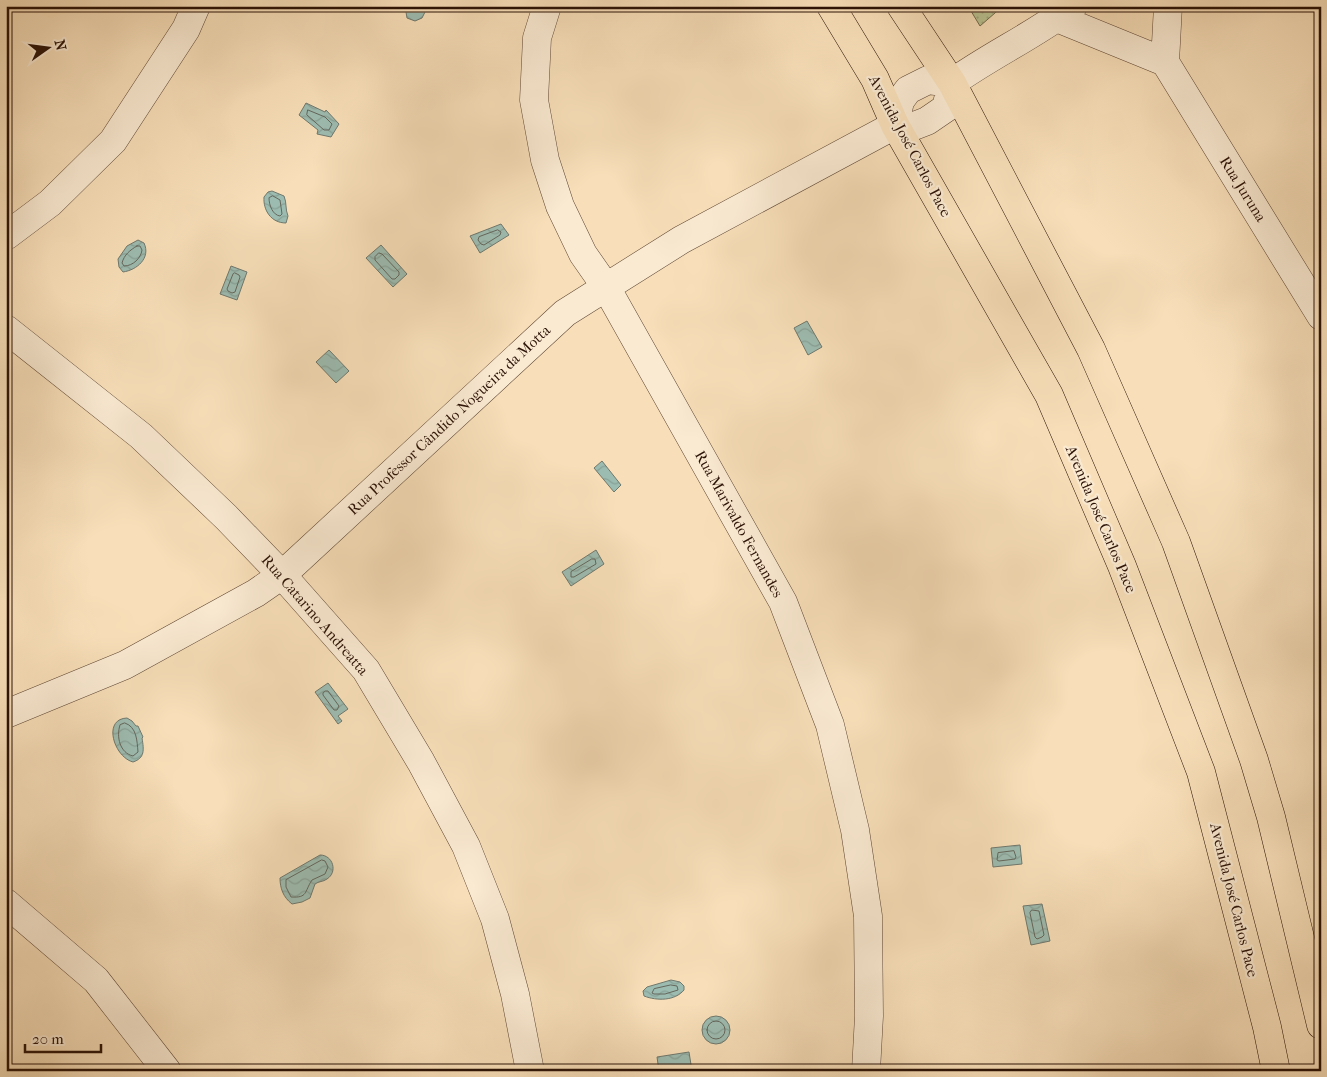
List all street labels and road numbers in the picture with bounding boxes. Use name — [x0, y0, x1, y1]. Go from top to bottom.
street label: Avenida José Carlos Pace — [864, 71, 955, 221]
street label: Rua Juruna — [1216, 153, 1271, 226]
street label: Rua Professor Cândido Nogueira da Motta — [344, 320, 555, 519]
street label: Avenida José Carlos Pace — [1061, 442, 1140, 596]
street label: Rua Marivaldo Fernandes — [691, 447, 787, 601]
street label: Rua Catarino Andreatta — [258, 551, 373, 680]
street label: Avenida José Carlos Pace — [1206, 820, 1262, 979]

